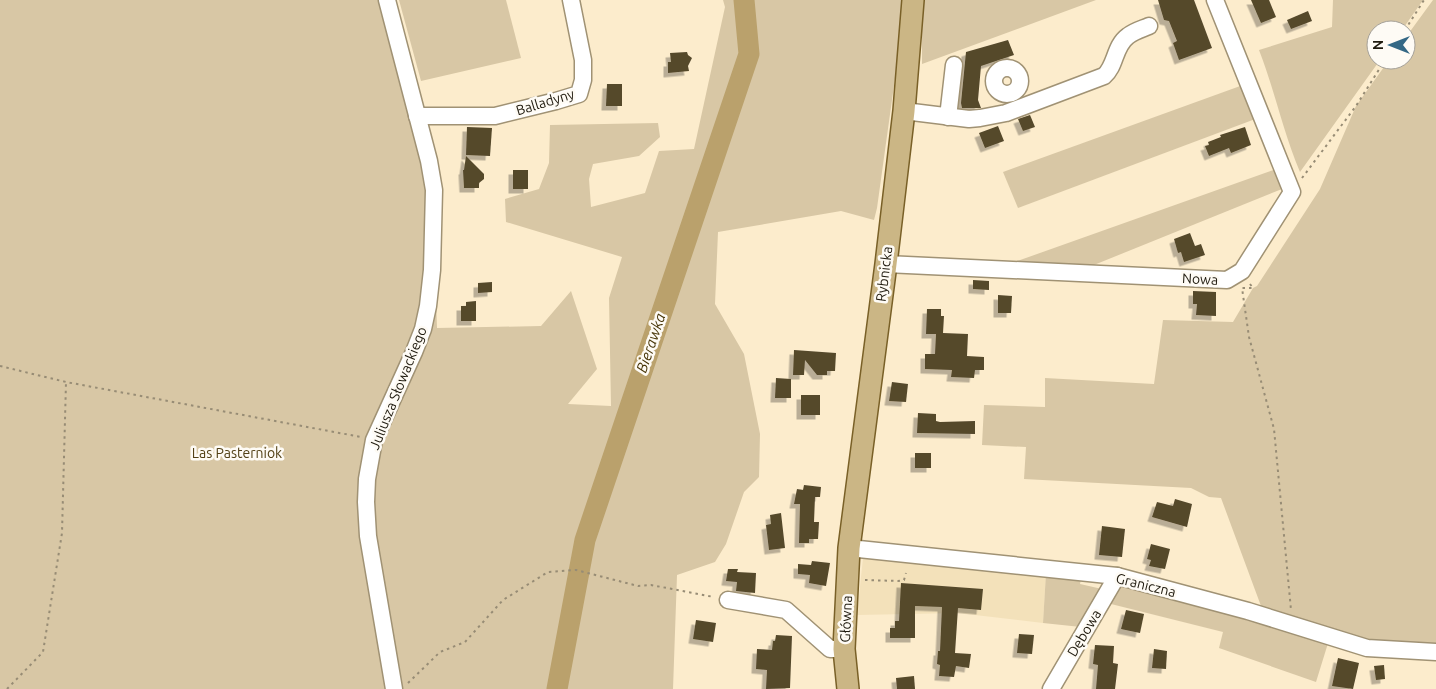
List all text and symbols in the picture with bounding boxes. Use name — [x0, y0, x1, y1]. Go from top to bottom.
north arrow — [1366, 20, 1416, 70]
text: N — [1370, 40, 1386, 50]
street label: Balladyny — [514, 85, 576, 118]
street label: Rybnicka — [873, 245, 895, 303]
street label: Nowa — [1181, 270, 1219, 288]
water label: Bierawka — [632, 311, 669, 375]
street label: Juliusza Słowackiego — [366, 324, 430, 452]
park label: Las Pasterniok — [192, 445, 282, 461]
street label: Graniczna — [1114, 570, 1178, 600]
street label: Główna — [837, 595, 855, 643]
street label: Dębowa — [1064, 607, 1104, 659]

